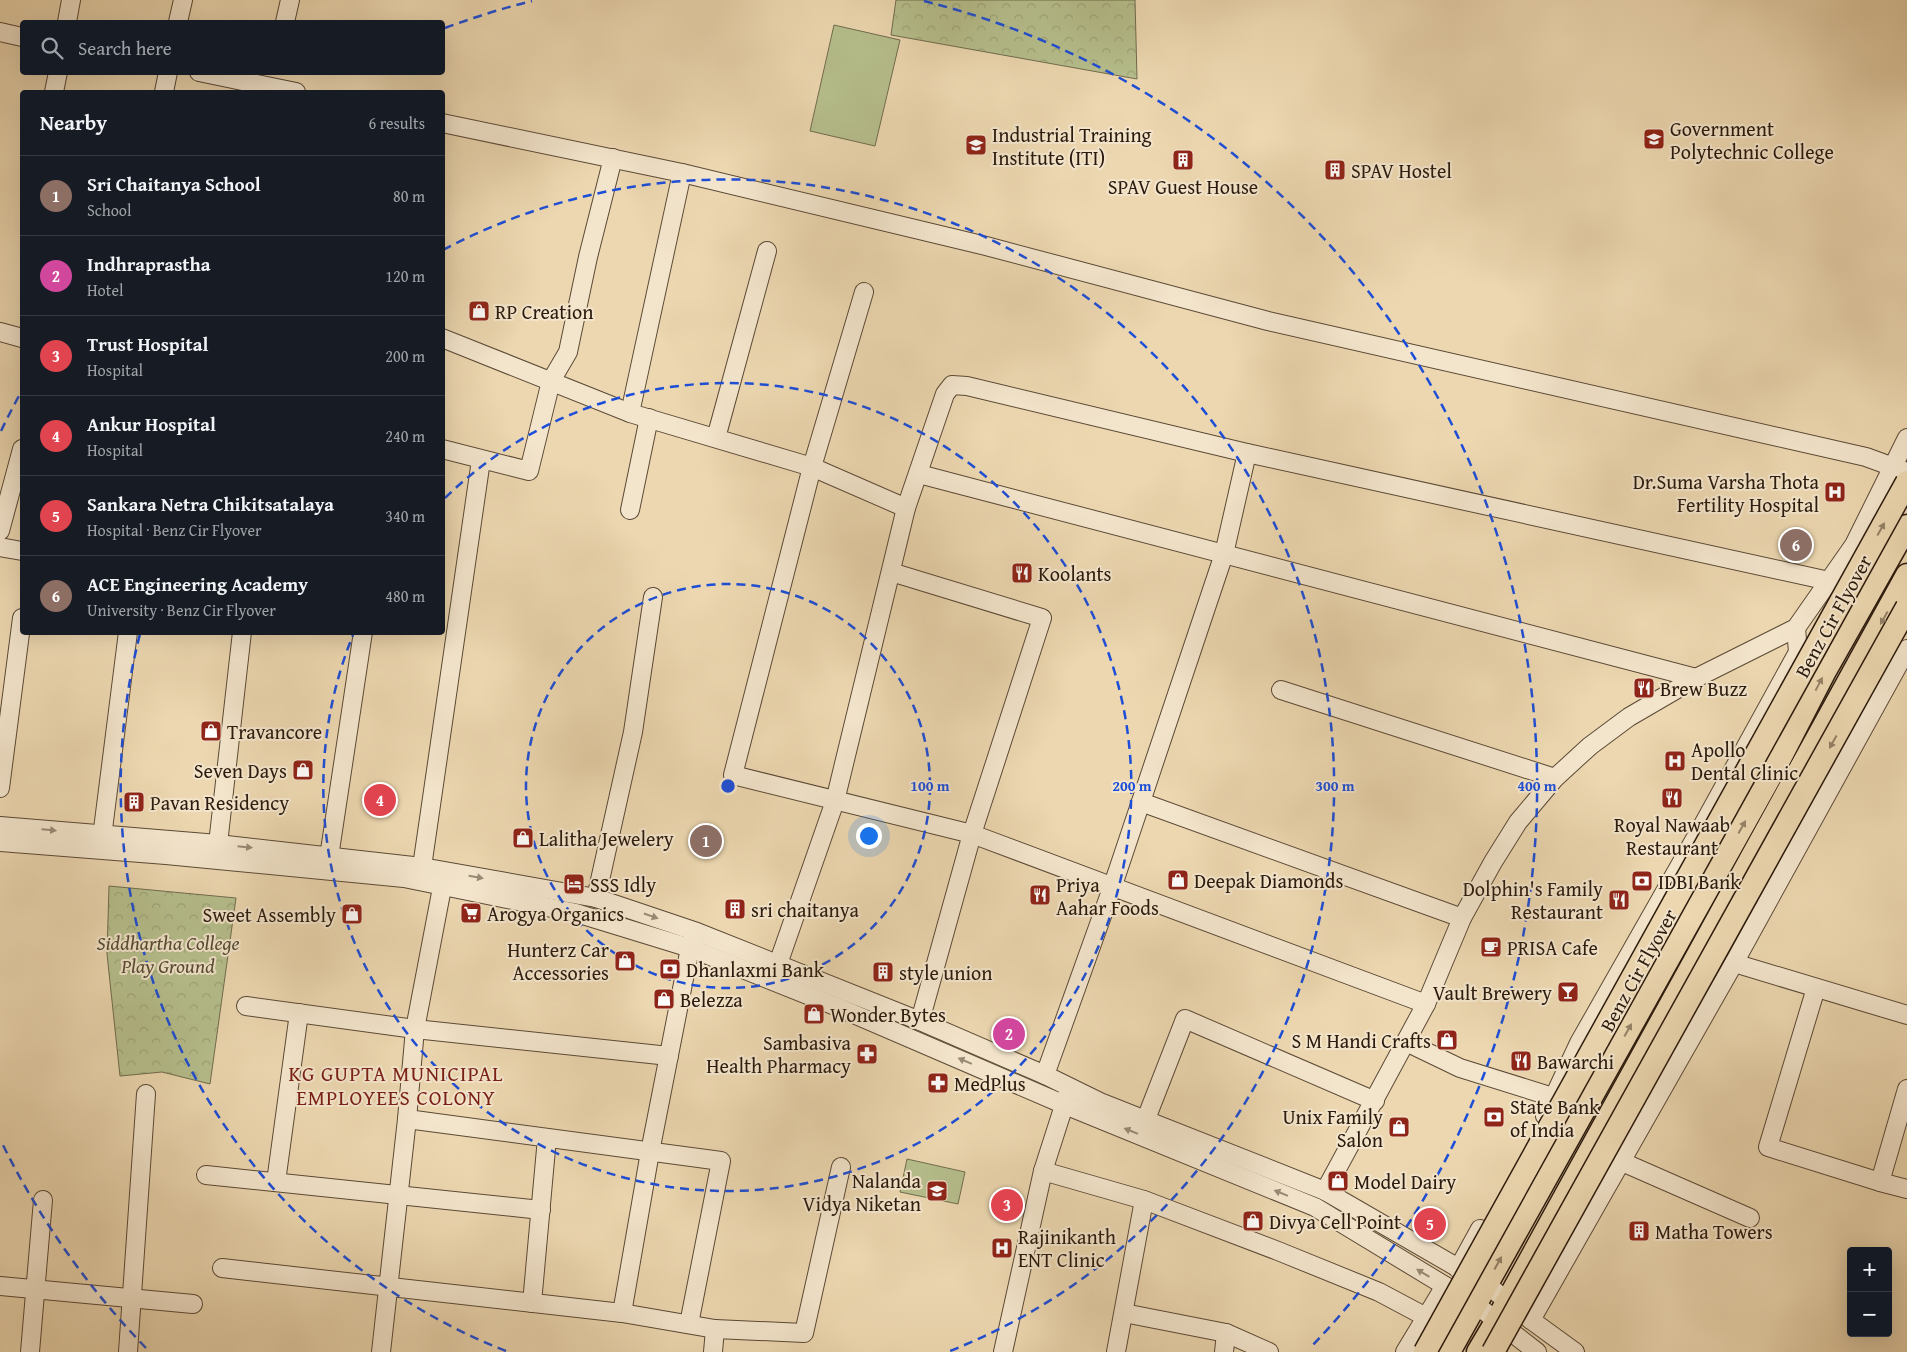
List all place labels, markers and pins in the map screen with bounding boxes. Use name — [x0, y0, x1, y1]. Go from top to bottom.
place label: Government Polytechnic College — [1670, 114, 1834, 166]
place label: Industrial Training Institute (ITI) — [992, 120, 1152, 172]
school or university icon: Government Polytechnic College — [1642, 127, 1666, 151]
school or university icon: Industrial Training Institute (ITI) — [964, 133, 988, 157]
building icon: SPAV Guest House — [1171, 148, 1195, 172]
place label: SPAV Hostel — [1351, 156, 1452, 185]
building icon: SPAV Hostel — [1323, 158, 1347, 182]
place label: SPAV Guest House — [1108, 172, 1258, 201]
place label: RP Creation — [495, 297, 593, 326]
shop icon: RP Creation — [467, 299, 491, 323]
place label: Dr.Suma Varsha Thota Fertility Hospital — [1633, 467, 1820, 519]
hospital icon: Dr.Suma Varsha Thota Fertility Hospital — [1823, 480, 1847, 504]
pin: 6 — [1780, 526, 1812, 564]
place label: Koolants — [1038, 559, 1112, 588]
restaurant icon: Koolants — [1010, 561, 1034, 585]
place label: Brew Buzz — [1660, 674, 1747, 703]
restaurant icon: Brew Buzz — [1632, 676, 1656, 700]
place label: Travancore — [227, 717, 322, 746]
shop icon: Travancore — [199, 719, 223, 743]
place label: Apollo Dental Clinic — [1691, 735, 1798, 787]
hospital icon: Apollo Dental Clinic — [1663, 749, 1687, 773]
place label: Seven Days — [194, 756, 287, 785]
shop icon: Seven Days — [291, 758, 315, 782]
centre of rings — [719, 777, 737, 795]
pin: 4 — [364, 781, 396, 819]
restaurant icon: Royal Nawaab Restaurant — [1660, 786, 1684, 810]
place label: Pavan Residency — [150, 788, 289, 817]
building icon: Pavan Residency — [122, 790, 146, 814]
place label: Royal Nawaab Restaurant — [1614, 810, 1730, 862]
pin: 1 — [690, 822, 722, 860]
place label: Lalitha Jewelery — [539, 824, 674, 853]
shop icon: Lalitha Jewelery — [511, 826, 535, 850]
place label: Deepak Diamonds — [1194, 866, 1343, 895]
place label: IDBI Bank — [1658, 867, 1741, 896]
shop icon: Deepak Diamonds — [1166, 868, 1190, 892]
bank icon: IDBI Bank — [1630, 869, 1654, 893]
place label: SSS Idly — [590, 870, 656, 899]
place label: Priya Aahar Foods — [1056, 870, 1159, 922]
hotel icon: SSS Idly — [562, 872, 586, 896]
place label: Dolphin's Family Restaurant — [1463, 874, 1603, 926]
restaurant icon: Priya Aahar Foods — [1028, 883, 1052, 907]
restaurant icon: Dolphin's Family Restaurant — [1607, 888, 1631, 912]
place label: sri chaitanya — [751, 895, 859, 924]
building icon: sri chaitanya — [723, 897, 747, 921]
place label: Arogya Organics — [487, 899, 624, 928]
place label: Sweet Assembly — [203, 900, 336, 929]
supermarket icon: Arogya Organics — [459, 901, 483, 925]
shop icon: Sweet Assembly — [340, 902, 364, 926]
place label: PRISA Cafe — [1507, 933, 1598, 962]
place label: Hunterz Car Accessories — [507, 935, 609, 987]
cafe icon: PRISA Cafe — [1479, 935, 1503, 959]
shop icon: Hunterz Car Accessories — [613, 949, 637, 973]
place label: Dhanlaxmi Bank — [686, 955, 825, 984]
bank icon: Dhanlaxmi Bank — [658, 957, 682, 981]
place label: style union — [899, 958, 992, 987]
building icon: style union — [871, 960, 895, 984]
place label: Vault Brewery — [1433, 978, 1552, 1007]
bar icon: Vault Brewery — [1556, 980, 1580, 1004]
place label: Belezza — [680, 985, 743, 1014]
shop icon: Belezza — [652, 987, 676, 1011]
place label: Wonder Bytes — [830, 1000, 946, 1029]
shop icon: Wonder Bytes — [802, 1002, 826, 1026]
pin: 2 — [993, 1015, 1025, 1053]
place label: S M Handi Crafts — [1292, 1026, 1431, 1055]
place label: Sambasiva Health Pharmacy — [706, 1028, 852, 1080]
shop icon: S M Handi Crafts — [1435, 1028, 1459, 1052]
pharmacy icon: Sambasiva Health Pharmacy — [855, 1042, 879, 1066]
place label: Bawarchi — [1537, 1047, 1615, 1076]
restaurant icon: Bawarchi — [1509, 1049, 1533, 1073]
place label: MedPlus — [954, 1069, 1026, 1098]
pharmacy icon: MedPlus — [926, 1071, 950, 1095]
place label: State Bank of India — [1510, 1092, 1600, 1144]
place label: Unix Family Salon — [1282, 1102, 1383, 1154]
bank icon: State Bank of India — [1482, 1105, 1506, 1129]
shop icon: Unix Family Salon — [1387, 1115, 1411, 1139]
place label: Nalanda Vidya Niketan — [803, 1166, 922, 1218]
place label: Model Dairy — [1354, 1167, 1456, 1196]
shop icon: Model Dairy — [1326, 1169, 1350, 1193]
school or university icon: Nalanda Vidya Niketan — [925, 1179, 949, 1203]
pin: 3 — [991, 1186, 1023, 1224]
pin: 5 — [1414, 1205, 1446, 1243]
place label: Divya Cell Point — [1269, 1207, 1401, 1236]
shop icon: Divya Cell Point — [1241, 1209, 1265, 1233]
place label: Matha Towers — [1655, 1217, 1773, 1246]
building icon: Matha Towers — [1627, 1219, 1651, 1243]
place label: Rajinikanth ENT Clinic — [1018, 1222, 1116, 1274]
hospital icon: Rajinikanth ENT Clinic — [990, 1236, 1014, 1260]

